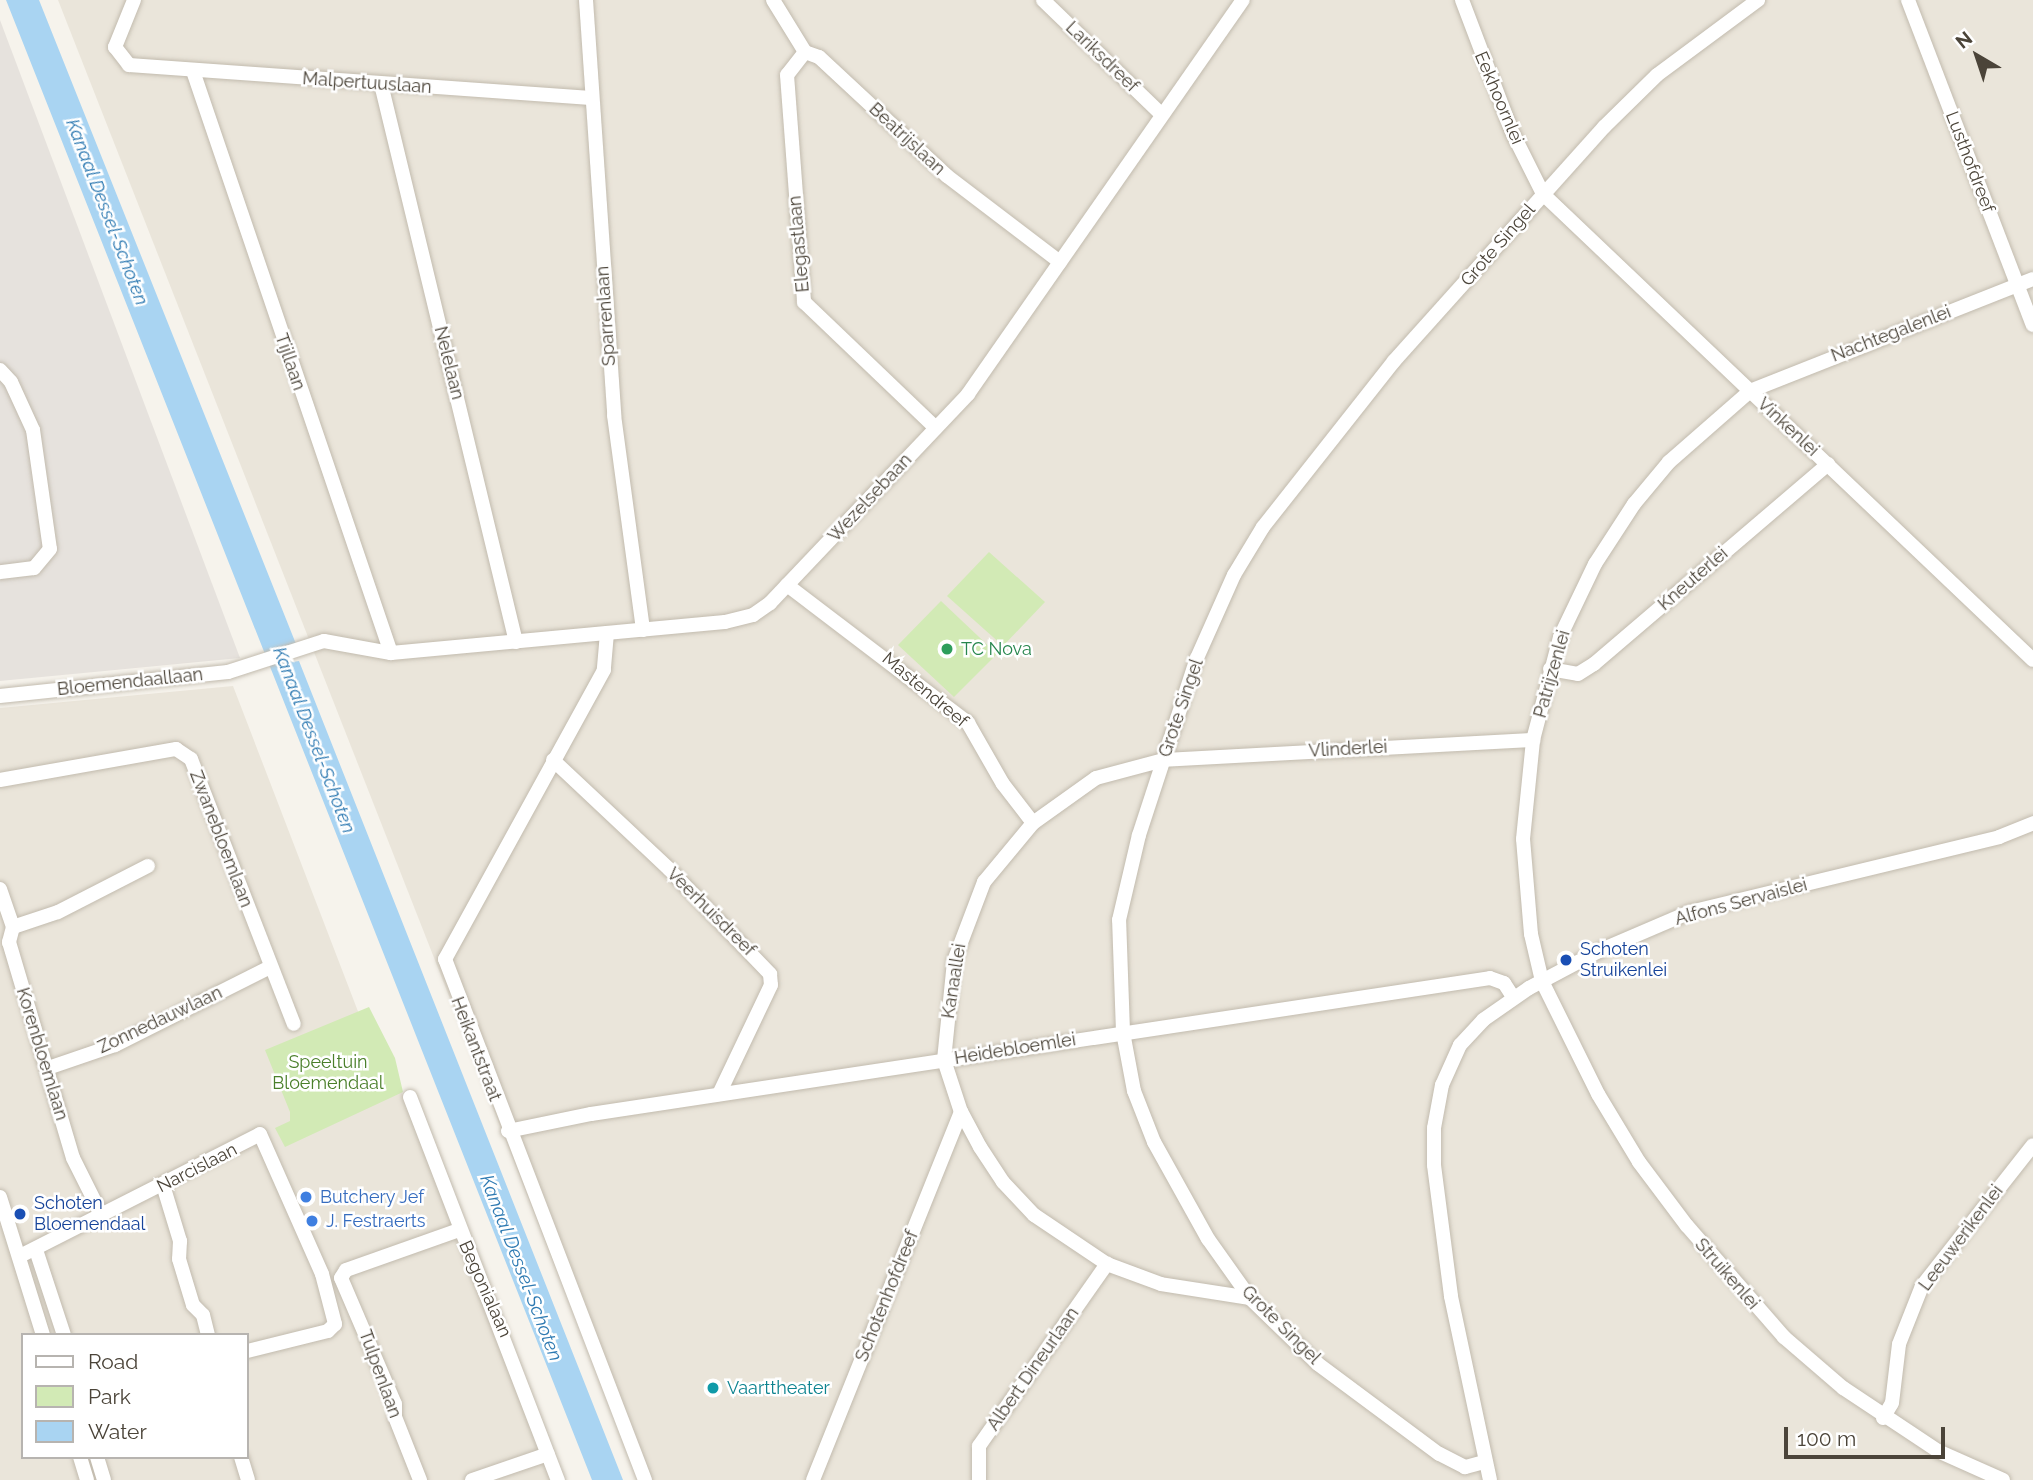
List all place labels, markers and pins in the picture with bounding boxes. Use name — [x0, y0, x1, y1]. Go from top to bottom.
place label: TC Nova — [961, 638, 1032, 660]
marker: TC Nova — [939, 641, 955, 657]
place label: Schoten Struikenlei — [1580, 939, 1667, 982]
marker: Schoten Struikenlei — [1558, 952, 1574, 968]
place label: Butchery Jef — [320, 1186, 425, 1208]
marker: Butchery Jef — [298, 1189, 314, 1205]
place label: Schoten Bloemendaal — [34, 1193, 145, 1236]
marker: Schoten Bloemendaal — [12, 1206, 28, 1222]
place label: J. Festraerts — [326, 1210, 426, 1232]
marker: J. Festraerts — [304, 1213, 320, 1229]
place label: Vaarttheater — [727, 1377, 830, 1399]
marker: Vaarttheater — [705, 1380, 721, 1396]

